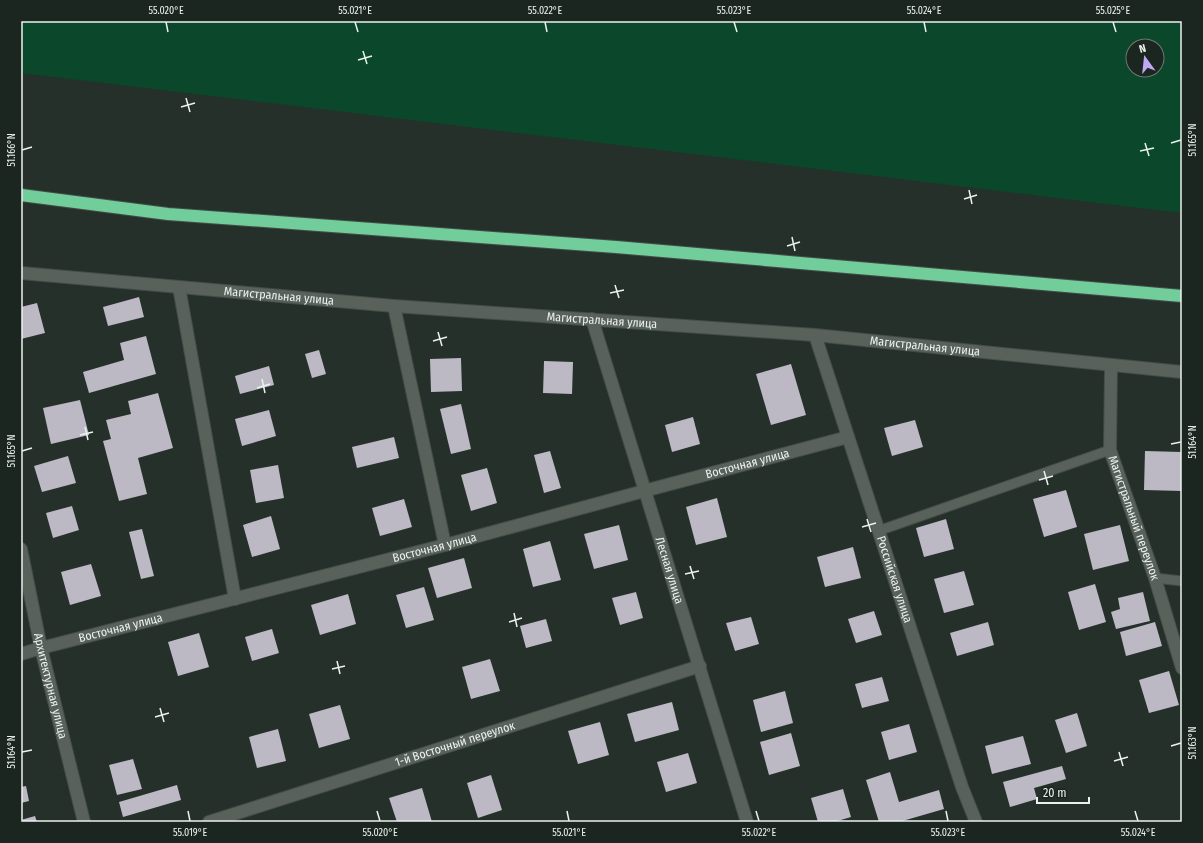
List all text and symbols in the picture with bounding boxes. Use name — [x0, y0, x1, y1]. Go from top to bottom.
text: 55.020°E — [148, 5, 184, 17]
text: 55.021°E — [338, 5, 372, 17]
text: 55.022°E — [528, 5, 563, 17]
text: 55.023°E — [717, 5, 752, 17]
text: 55.024°E — [907, 5, 942, 17]
text: 55.025°E — [1096, 5, 1131, 17]
north arrow — [1125, 38, 1165, 78]
text: N — [1138, 42, 1147, 56]
text: 51.165°N — [1187, 123, 1199, 157]
text: 51.166°N — [6, 133, 18, 167]
street label: Магистральная улица — [223, 284, 335, 308]
street label: Магистральная улица — [546, 310, 658, 331]
street label: Магистральная улица — [869, 334, 981, 359]
text: 51.164°N — [1187, 425, 1199, 459]
text: 51.165°N — [6, 434, 18, 468]
street label: Восточная улица — [704, 446, 791, 481]
street label: Магистральный переулок — [1106, 454, 1162, 582]
street label: Восточная улица — [391, 530, 478, 565]
street label: Российская улица — [874, 534, 915, 625]
street label: Лесная улица — [652, 535, 686, 606]
street label: Восточная улица — [77, 610, 164, 645]
street label: Архитектурная улица — [31, 632, 70, 740]
street label: 1-й Восточный переулок — [393, 718, 517, 769]
text: 51.163°N — [1187, 726, 1199, 760]
text: 51.164°N — [6, 735, 18, 769]
scale bar — [1037, 779, 1089, 805]
text: 20 m — [1043, 786, 1067, 800]
text: 55.019°E — [173, 827, 207, 839]
text: 55.020°E — [362, 827, 398, 839]
text: 55.021°E — [552, 827, 586, 839]
text: 55.022°E — [742, 827, 777, 839]
text: 55.023°E — [931, 827, 966, 839]
text: 55.024°E — [1121, 827, 1156, 839]

